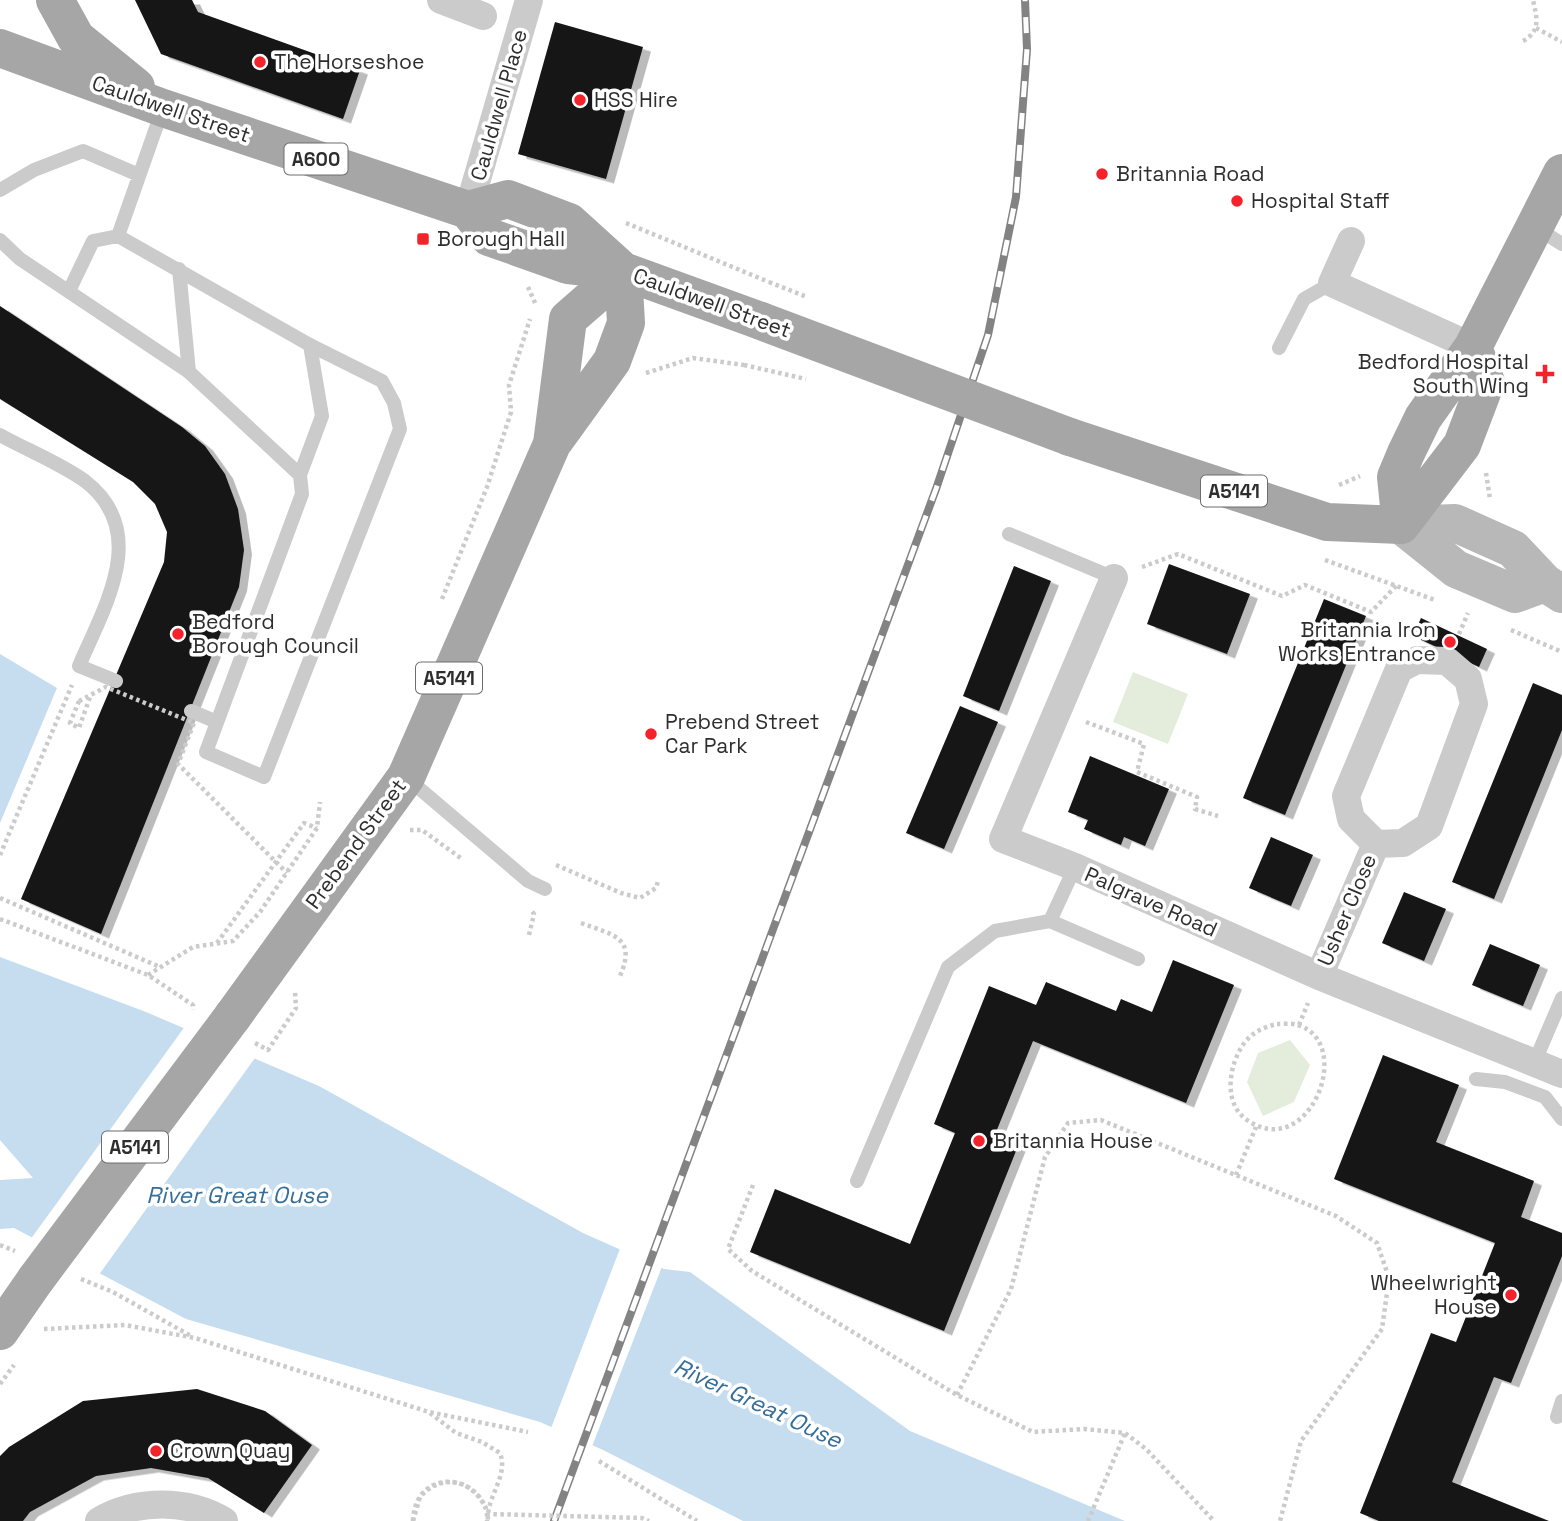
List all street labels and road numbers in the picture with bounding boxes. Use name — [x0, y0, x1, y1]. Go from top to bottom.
street label: Cauldwell Place — [464, 26, 533, 184]
street label: Cauldwell Street — [88, 69, 254, 148]
road number: A600 — [284, 144, 348, 174]
street label: Cauldwell Street — [630, 262, 795, 344]
road number: A5141 — [1201, 476, 1267, 506]
road number: A5141 — [416, 663, 482, 694]
street label: Prebend Street — [299, 773, 412, 914]
street label: Usher Close — [1311, 850, 1382, 970]
street label: Palgrave Road — [1081, 860, 1222, 943]
road number: A5141 — [102, 1132, 168, 1162]

